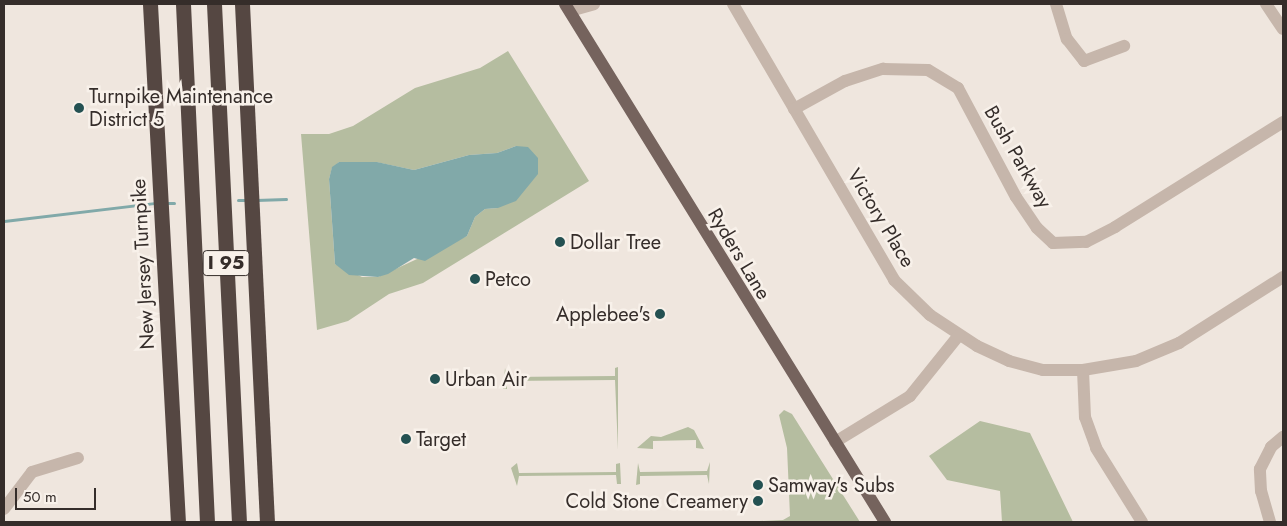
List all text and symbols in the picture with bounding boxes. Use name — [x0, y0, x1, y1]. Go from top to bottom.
place label: Turnpike Maintenance District 5 — [89, 84, 273, 131]
marker: Turnpike Maintenance District 5 — [73, 102, 85, 114]
street label: Bush Parkway — [979, 102, 1057, 212]
street label: Victory Place — [842, 164, 920, 272]
street label: New Jersey Turnpike — [127, 178, 159, 350]
street label: Ryders Lane — [702, 204, 776, 304]
place label: Dollar Tree — [570, 230, 661, 254]
marker: Dollar Tree — [554, 236, 566, 248]
road number: I 95 — [202, 247, 250, 280]
place label: Petco — [485, 267, 531, 291]
marker: Petco — [469, 273, 481, 285]
place label: Applebee's — [556, 302, 650, 326]
marker: Applebee's — [654, 308, 666, 320]
place label: Urban Air — [445, 367, 527, 391]
marker: Urban Air — [429, 373, 441, 385]
place label: Target — [416, 427, 466, 451]
marker: Target — [400, 433, 412, 445]
place label: Samway's Subs — [768, 473, 895, 497]
scale bar — [18, 478, 99, 510]
marker: Samway's Subs — [752, 479, 764, 491]
text: 50 m — [23, 486, 57, 508]
place label: Cold Stone Creamery — [566, 489, 748, 513]
marker: Cold Stone Creamery — [752, 495, 764, 507]

